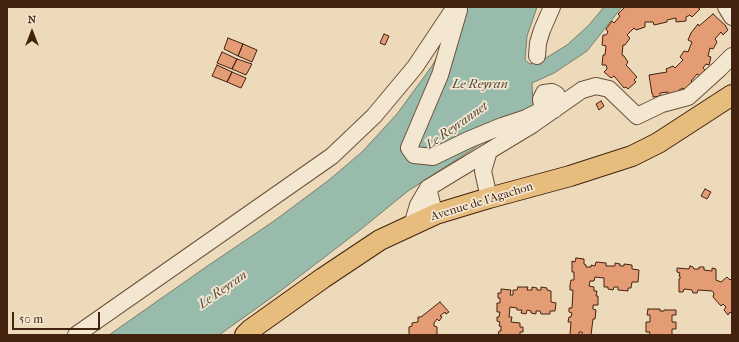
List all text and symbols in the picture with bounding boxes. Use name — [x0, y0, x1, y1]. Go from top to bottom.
north arrow — [12, 12, 52, 52]
text: N — [28, 13, 36, 26]
water label: Le Reyran — [452, 77, 508, 93]
water label: Le Reyrannet — [423, 99, 491, 153]
street label: Avenue de l'Agachon — [429, 180, 535, 224]
water label: Le Reyran — [196, 268, 250, 312]
scale bar — [14, 304, 102, 330]
text: 50 m — [19, 312, 43, 326]

